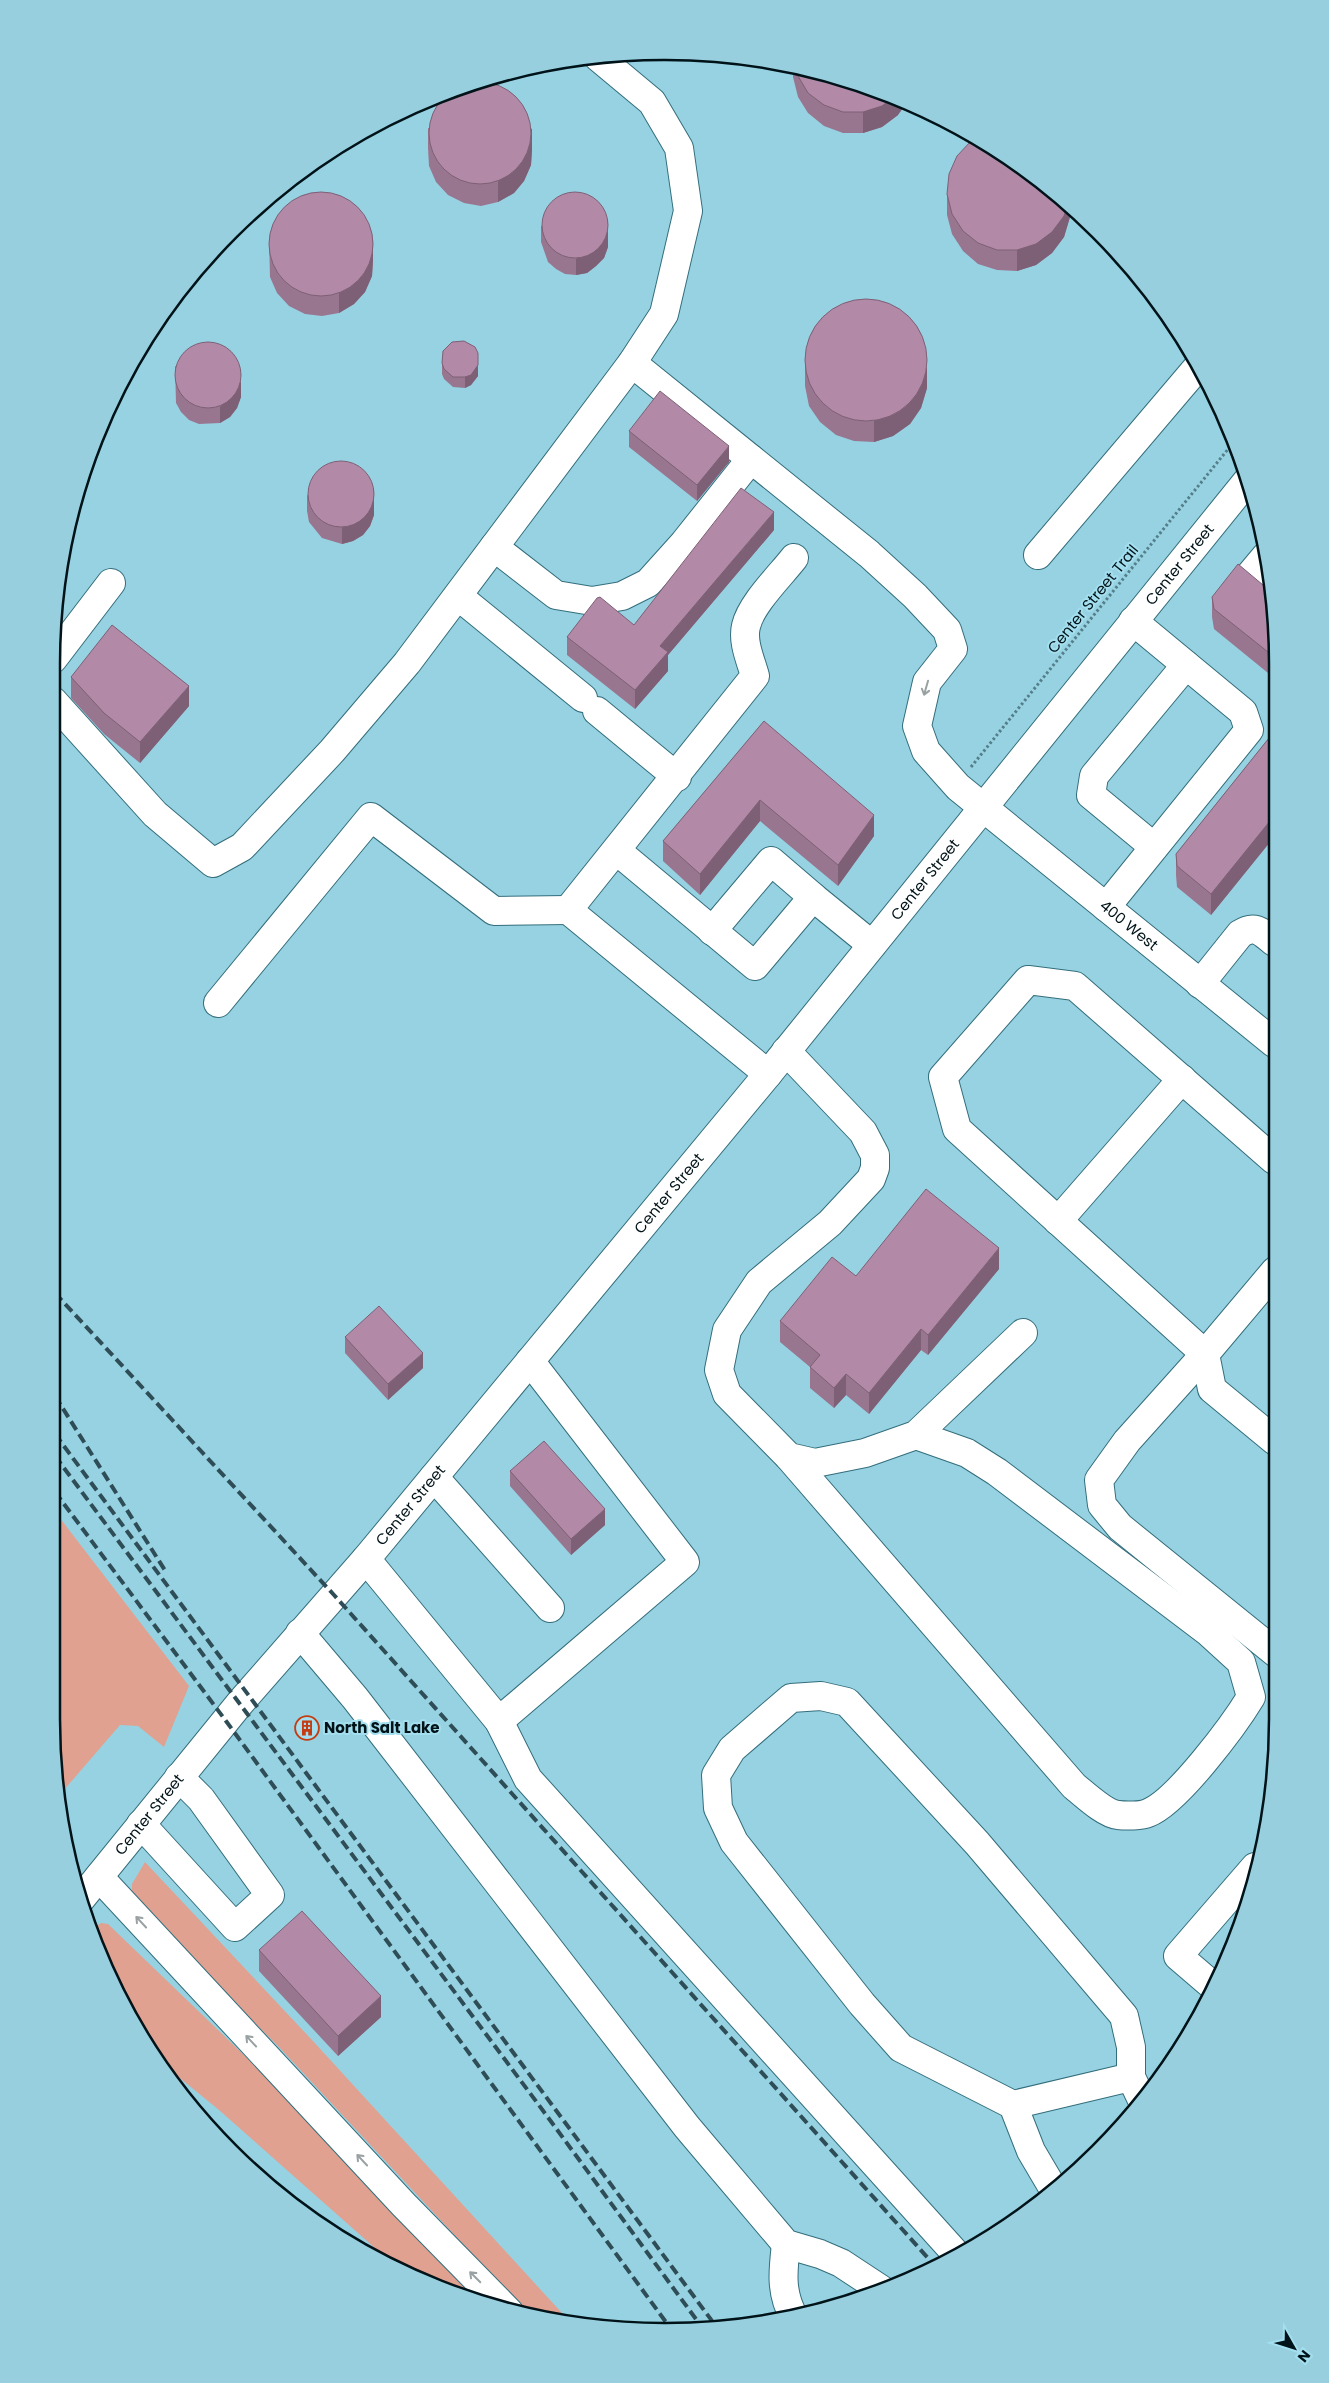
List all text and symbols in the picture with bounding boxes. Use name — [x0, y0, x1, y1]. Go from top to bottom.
street label: Center Street — [1140, 519, 1218, 609]
street label: Center Street Trail — [1042, 540, 1143, 657]
one-way arrow — [921, 680, 931, 696]
street label: Center Street — [885, 834, 964, 924]
street label: 400 West — [1095, 895, 1163, 955]
street label: Center Street — [629, 1148, 708, 1238]
street label: Center Street — [371, 1460, 450, 1550]
building icon: North Salt Lake — [294, 1715, 320, 1741]
place label: North Salt Lake — [324, 1717, 440, 1738]
street label: Center Street — [110, 1769, 188, 1859]
one-way arrow — [135, 1916, 147, 1929]
one-way arrow — [245, 2035, 257, 2048]
one-way arrow — [356, 2154, 368, 2167]
one-way arrow — [469, 2271, 481, 2283]
north arrow — [1269, 2323, 1319, 2373]
text: N — [1293, 2346, 1315, 2367]

